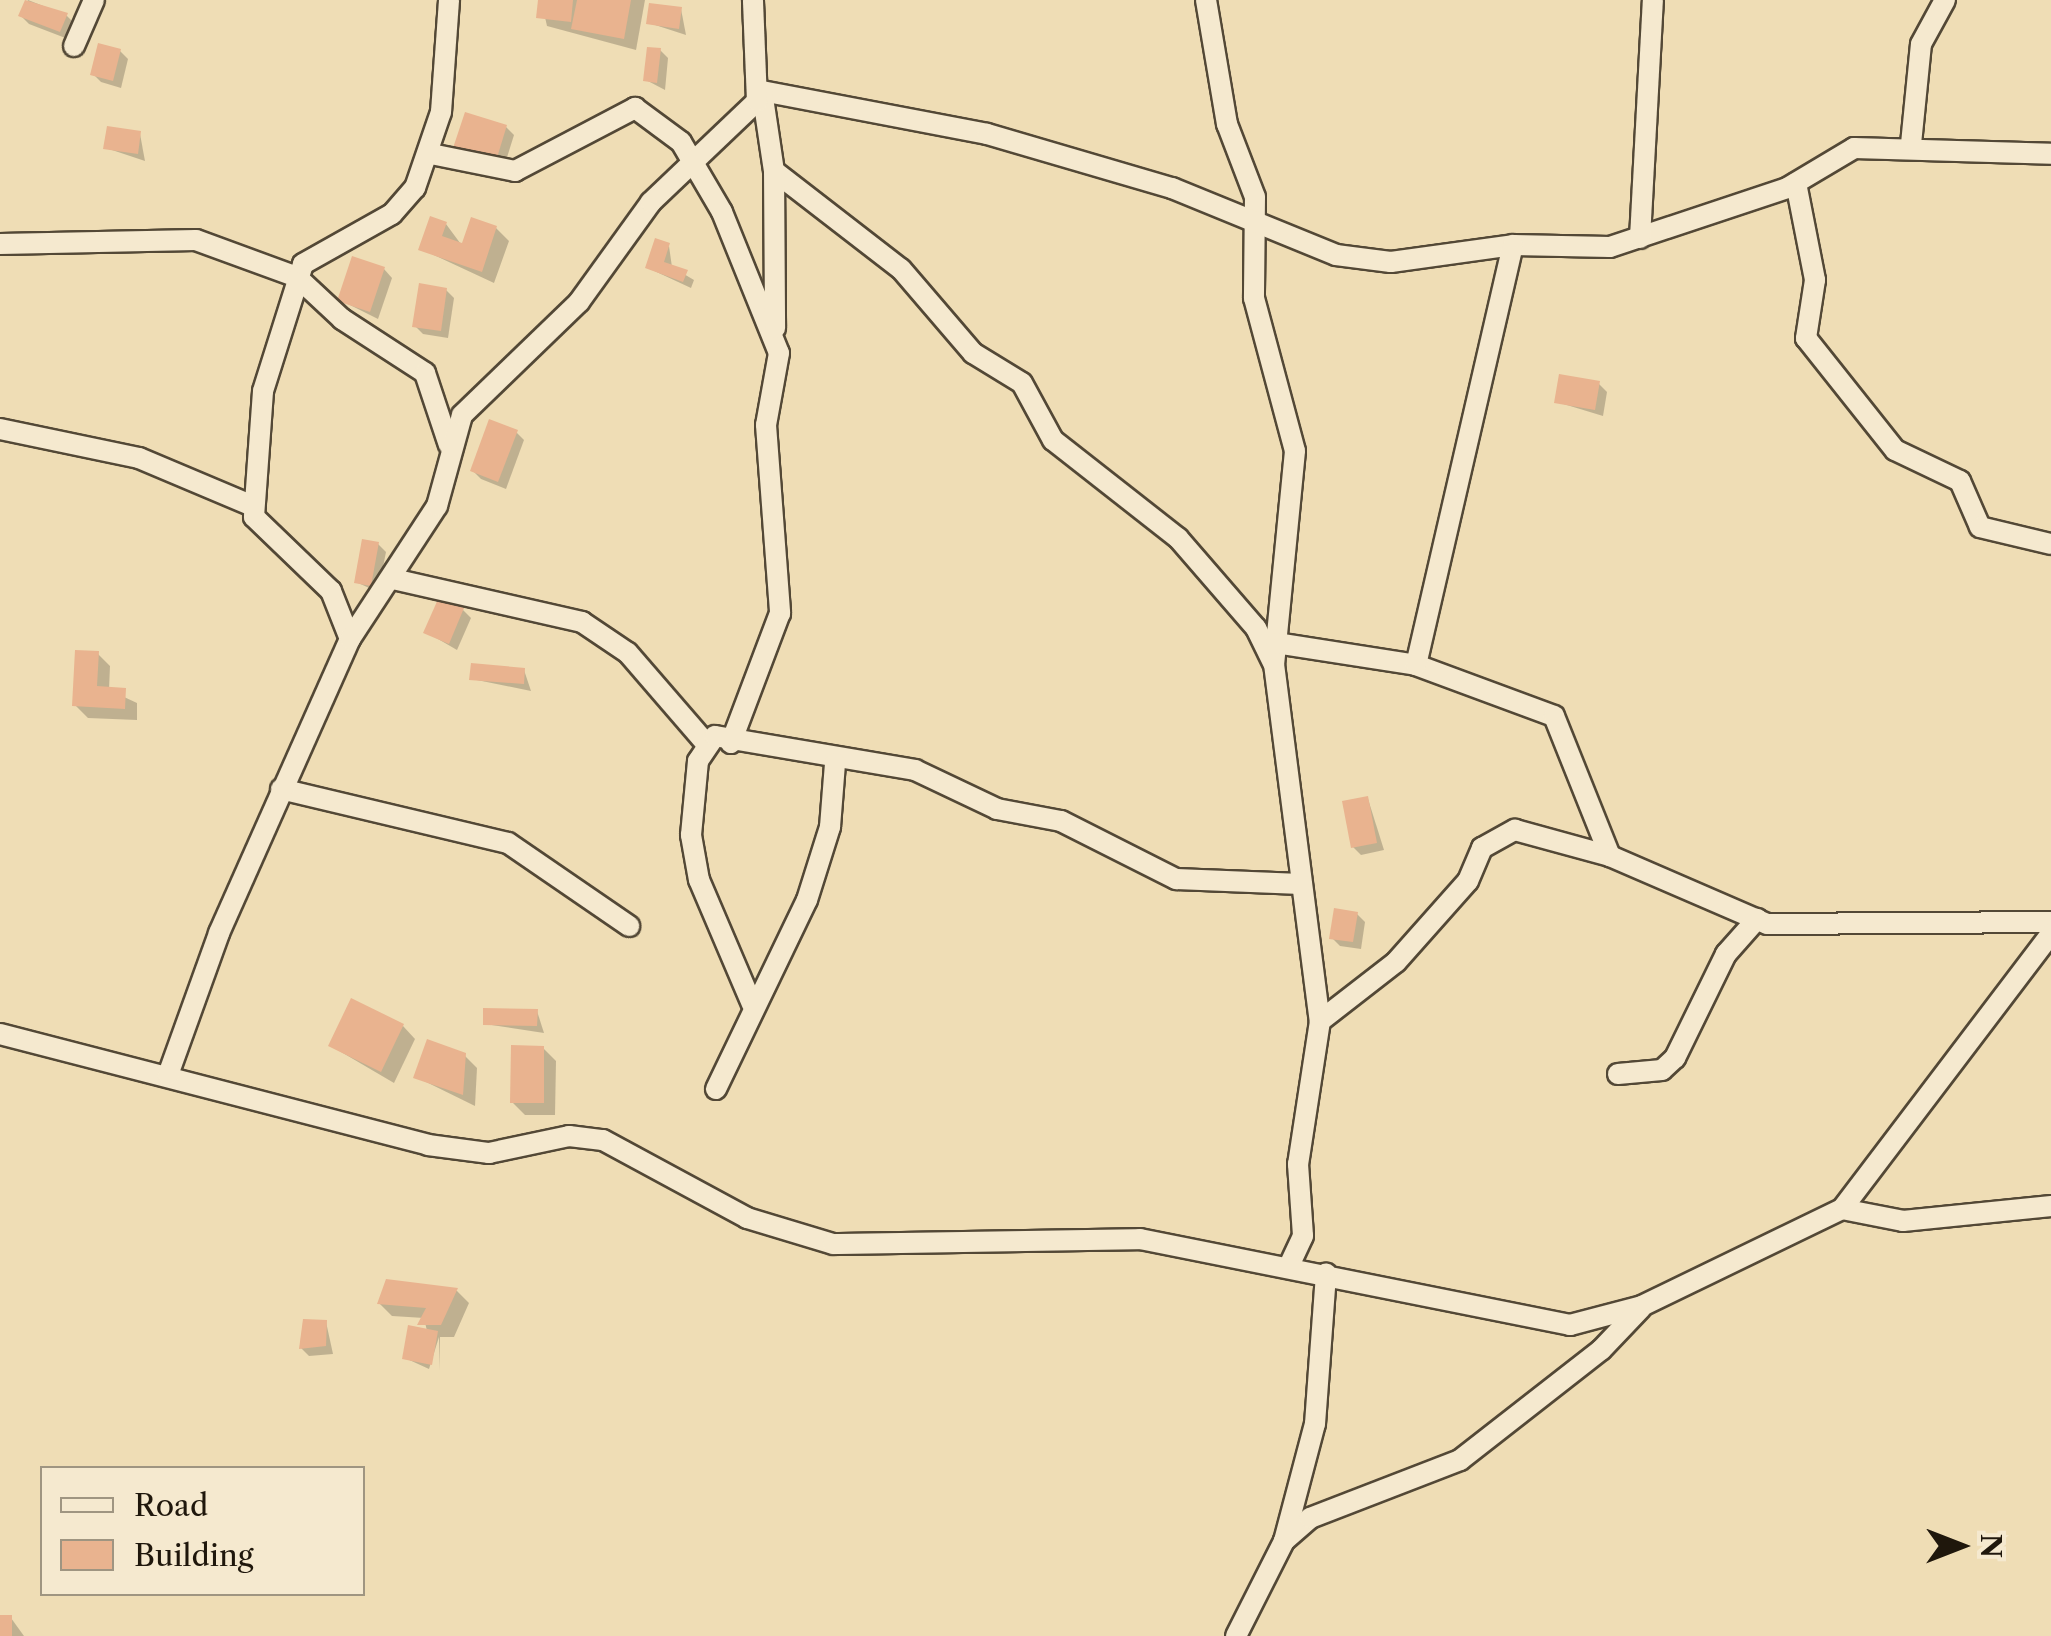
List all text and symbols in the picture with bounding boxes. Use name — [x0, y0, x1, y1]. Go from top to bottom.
legend — [40, 1466, 365, 1596]
text: Road — [134, 1487, 208, 1524]
north arrow — [1911, 1496, 2011, 1596]
text: N — [1974, 1534, 2008, 1558]
text: Building — [134, 1537, 254, 1574]

